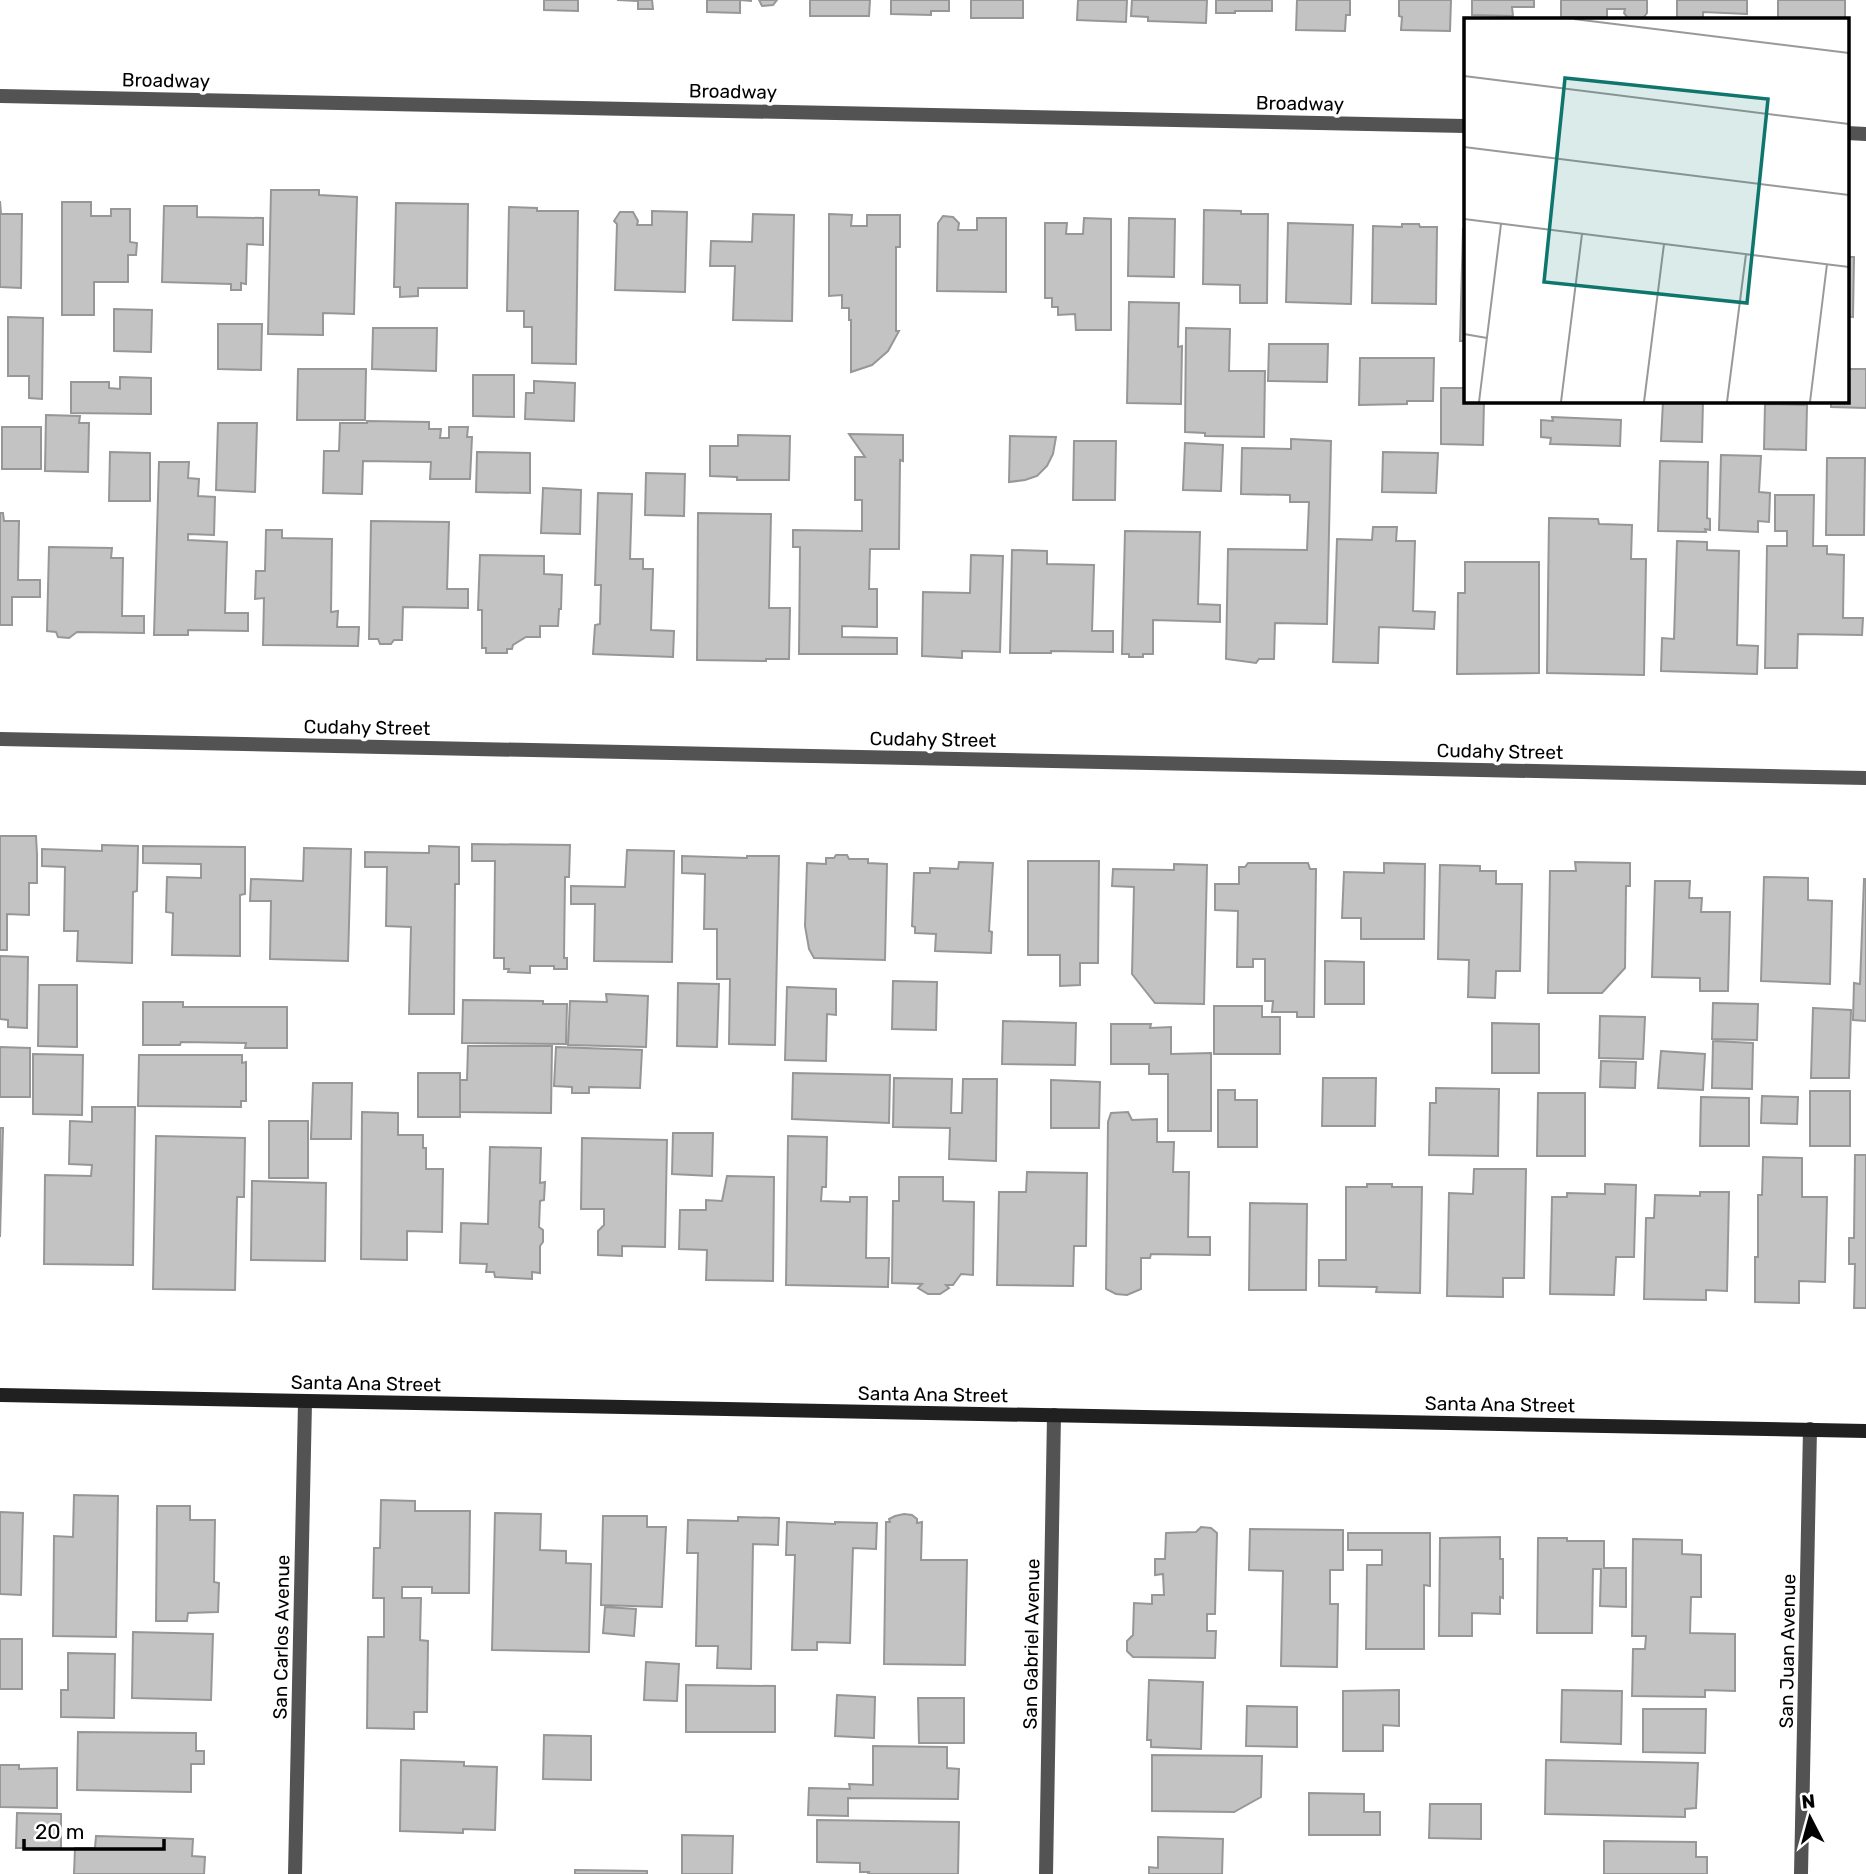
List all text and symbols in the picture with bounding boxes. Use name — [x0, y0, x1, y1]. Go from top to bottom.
inset map — [1464, 18, 1848, 402]
street label: Broadway — [122, 68, 210, 93]
street label: Broadway — [689, 79, 777, 104]
street label: Broadway — [1256, 91, 1344, 116]
street label: Cudahy Street — [303, 715, 431, 740]
street label: Cudahy Street — [869, 727, 997, 752]
street label: Cudahy Street — [1436, 739, 1564, 764]
street label: Santa Ana Street — [291, 1371, 442, 1396]
street label: Santa Ana Street — [858, 1382, 1009, 1407]
street label: Santa Ana Street — [1425, 1392, 1576, 1417]
street label: San Carlos Avenue — [269, 1554, 294, 1720]
street label: San Gabriel Avenue — [1019, 1558, 1044, 1730]
street label: San Juan Avenue — [1775, 1574, 1800, 1728]
north arrow — [1775, 1783, 1845, 1853]
text: N — [1800, 1789, 1816, 1814]
scale bar — [24, 1808, 164, 1852]
text: 20 m — [35, 1819, 84, 1844]

